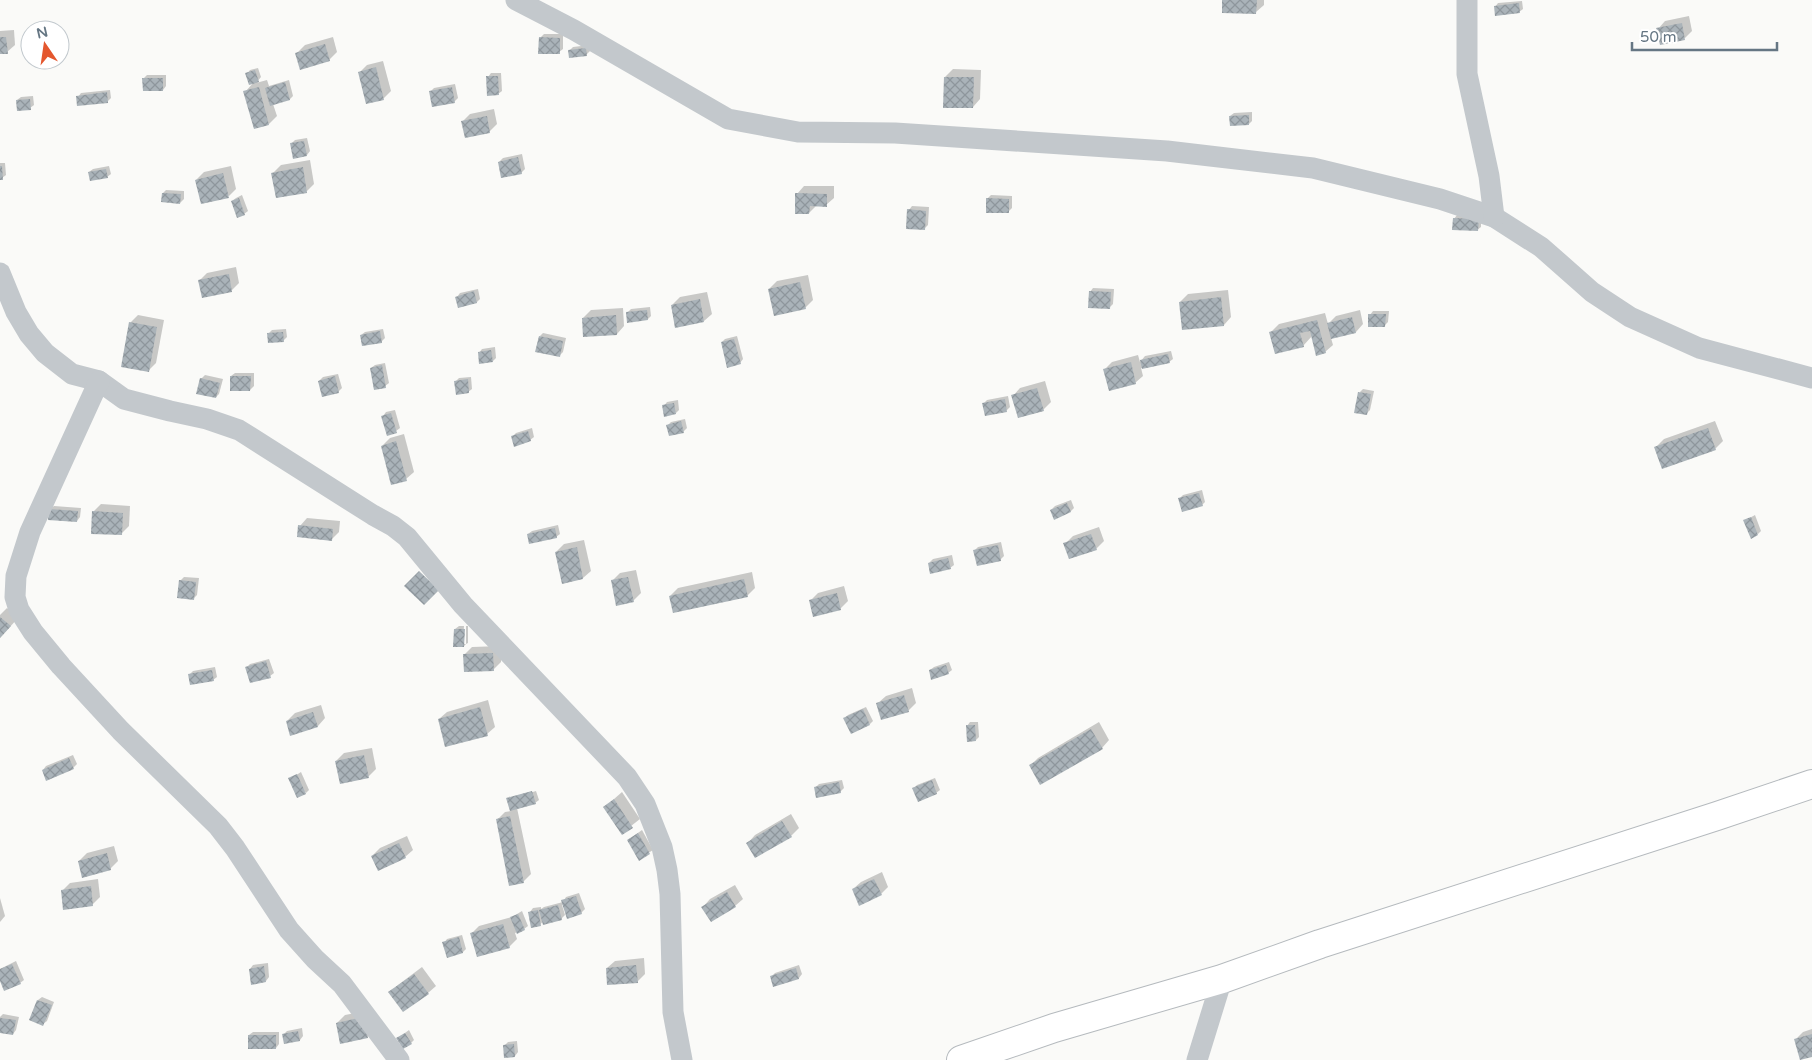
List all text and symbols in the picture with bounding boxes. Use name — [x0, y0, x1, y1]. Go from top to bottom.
north arrow — [20, 20, 70, 70]
scale bar — [1632, 20, 1777, 52]
text: N — [35, 23, 50, 42]
text: 50 m — [1640, 28, 1677, 46]

